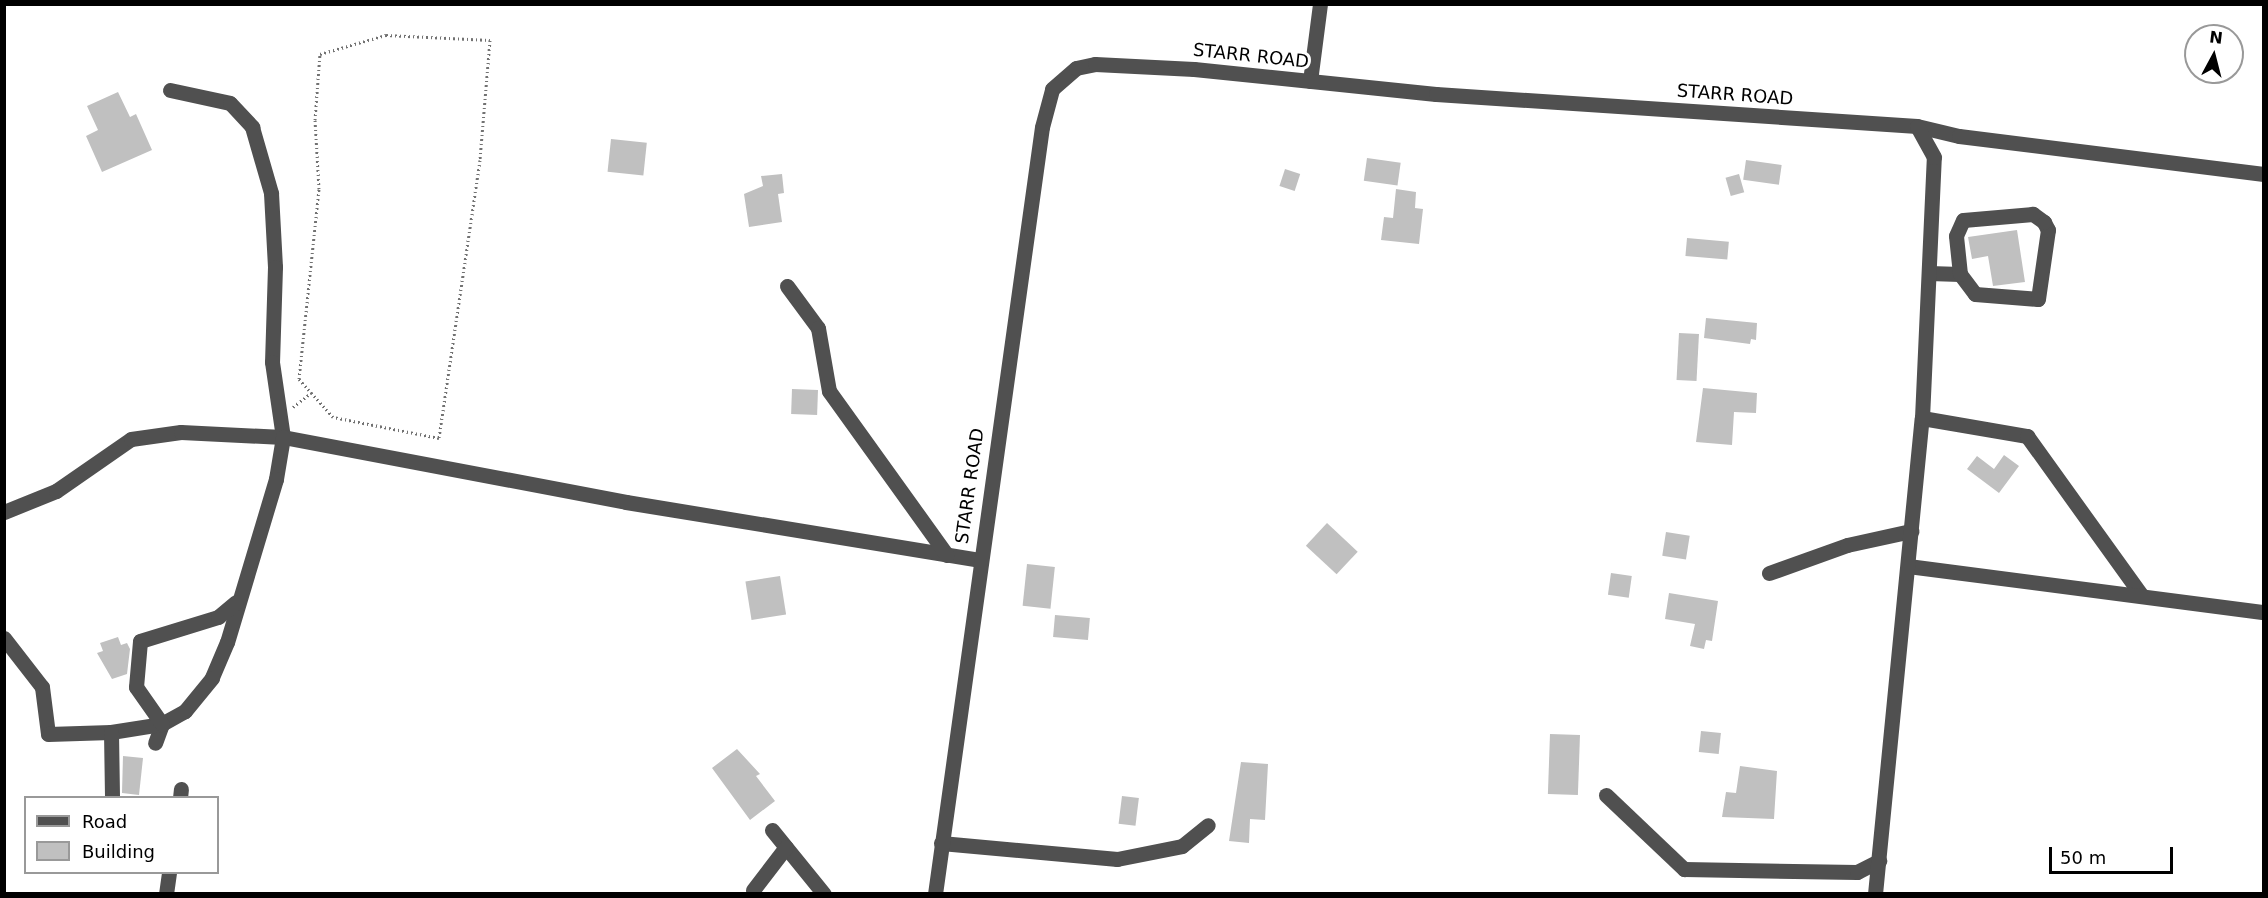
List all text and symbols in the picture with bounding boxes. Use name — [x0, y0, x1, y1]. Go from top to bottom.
north arrow — [2184, 24, 2244, 84]
text: N — [2208, 27, 2224, 48]
street label: STARR ROAD — [1192, 39, 1310, 73]
street label: STARR ROAD — [1676, 80, 1794, 110]
street label: STARR ROAD — [951, 427, 989, 545]
legend — [24, 796, 219, 874]
text: Road — [82, 811, 127, 832]
scale bar — [2052, 835, 2176, 873]
text: Building — [82, 841, 155, 862]
text: 50 m — [2060, 847, 2106, 868]

